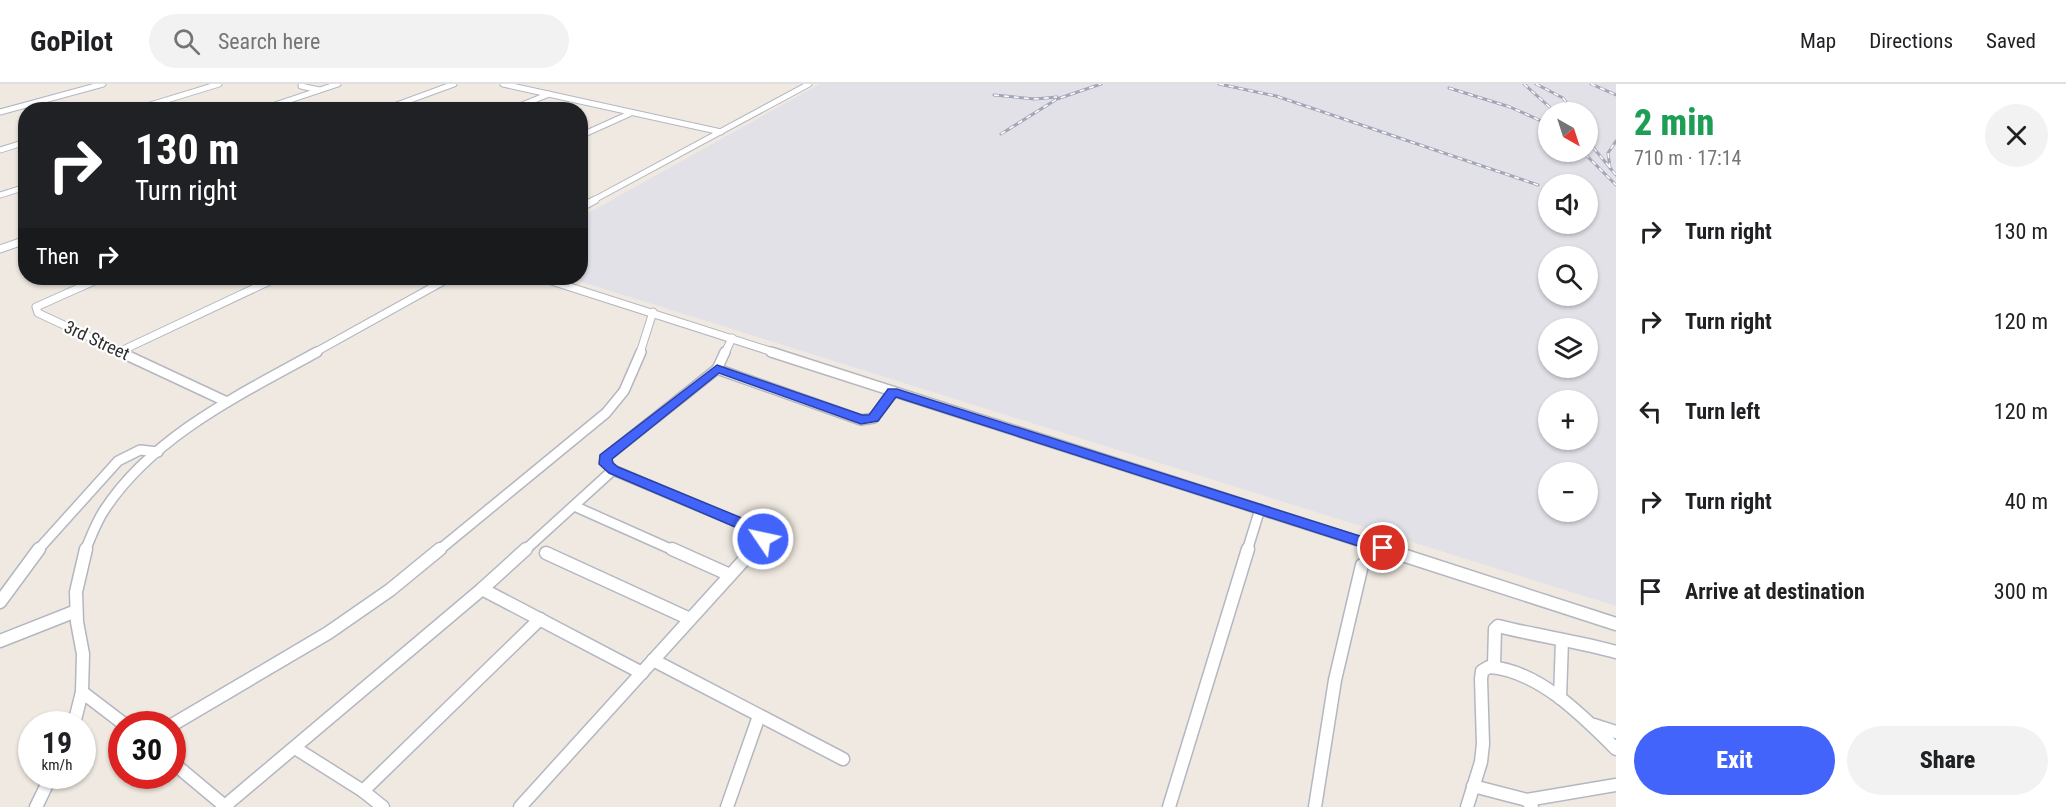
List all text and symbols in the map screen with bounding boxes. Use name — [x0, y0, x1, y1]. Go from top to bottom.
search box — [149, 14, 569, 68]
text: GoPilot — [30, 25, 113, 58]
icon: search — [170, 25, 203, 58]
text: Search here — [218, 29, 320, 54]
text: Map — [1800, 29, 1836, 53]
text: Directions — [1869, 29, 1953, 53]
text: Saved — [1986, 29, 2036, 53]
north arrow — [1538, 102, 1598, 162]
map controls — [1538, 102, 1598, 522]
text: 2 min — [1634, 102, 1714, 144]
button: close — [1985, 104, 2048, 167]
text: 130 m — [135, 125, 240, 174]
icon: right — [36, 126, 114, 204]
text: 710 m · 17:14 — [1634, 146, 1741, 170]
button: sound — [1538, 174, 1598, 234]
text: Turn right — [135, 175, 237, 207]
icon: right — [1634, 215, 1667, 248]
text: Turn right — [1685, 219, 1772, 244]
text: 130 m — [1994, 219, 2048, 244]
icon: right — [91, 240, 124, 273]
text: Then — [36, 244, 79, 269]
button: search — [1538, 246, 1598, 306]
icon: right — [1634, 305, 1667, 338]
text: Turn right — [1685, 309, 1772, 334]
text: 120 m — [1994, 309, 2048, 334]
street label: 3rd Street — [61, 316, 133, 364]
button: layers — [1538, 318, 1598, 378]
button: + — [1538, 390, 1598, 450]
icon: left — [1634, 395, 1667, 428]
text: Turn left — [1685, 399, 1760, 424]
text: 120 m — [1994, 399, 2048, 424]
button: − — [1538, 462, 1598, 522]
icon: right — [1634, 485, 1667, 518]
text: Turn right — [1685, 489, 1772, 514]
text: 40 m — [2005, 489, 2048, 514]
position arrow — [731, 507, 795, 571]
pin — [1357, 522, 1408, 573]
icon: arrive — [1366, 531, 1399, 564]
icon: arrive — [1634, 575, 1667, 608]
text: Arrive at destination — [1685, 579, 1865, 604]
text: 300 m — [1994, 579, 2048, 604]
speed limit sign: 30 — [108, 711, 186, 789]
text: 19 — [42, 725, 72, 760]
button: Exit — [1634, 726, 1835, 795]
button: Share — [1847, 726, 2048, 795]
text: km/h — [42, 756, 72, 774]

